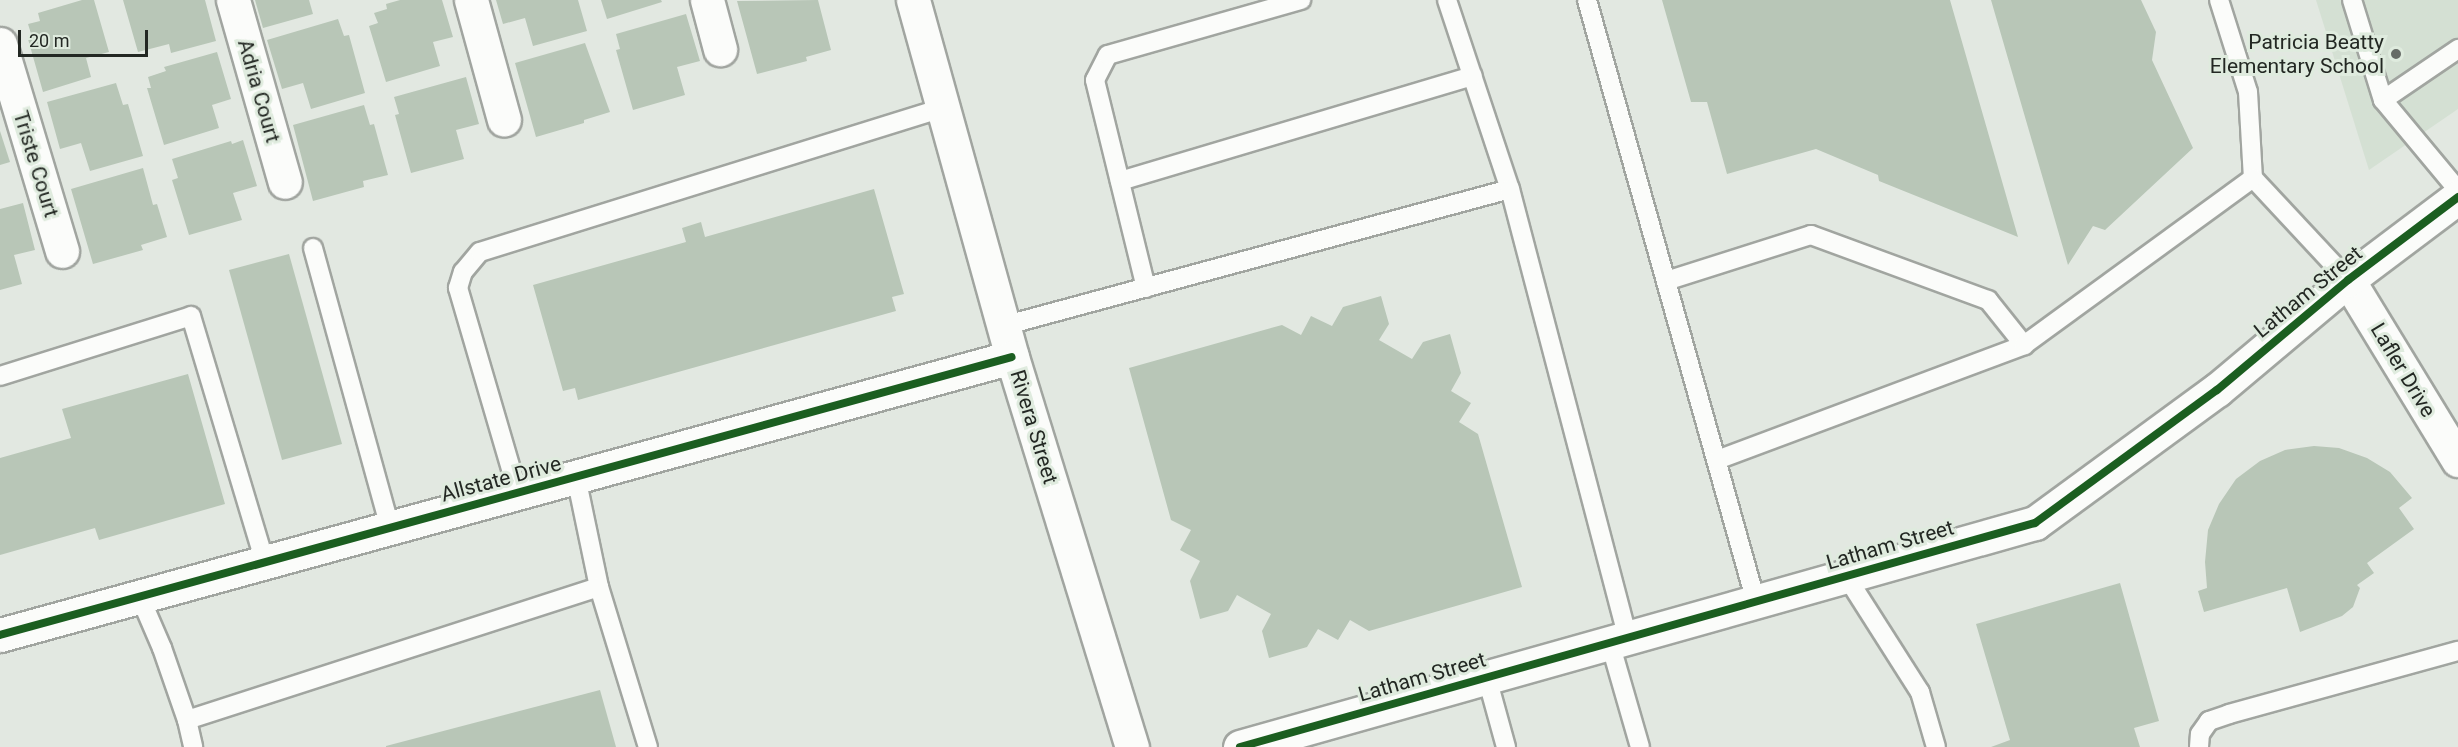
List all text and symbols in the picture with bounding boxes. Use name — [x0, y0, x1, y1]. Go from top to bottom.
scale bar — [21, 18, 152, 56]
place label: Patricia Beatty Elementary School — [2210, 29, 2384, 79]
text: 20 m — [29, 30, 69, 51]
street label: Adria Court — [232, 37, 286, 145]
marker: Patricia Beatty Elementary School — [2389, 47, 2403, 61]
street label: Triste Court — [8, 108, 64, 220]
street label: Latham Street — [2249, 241, 2367, 343]
street label: Lafler Drive — [2365, 318, 2441, 422]
street label: Rivera Street — [1005, 367, 1063, 487]
street label: Allstate Drive — [438, 451, 564, 507]
street label: Latham Street — [1823, 515, 1957, 575]
street label: Latham Street — [1355, 647, 1489, 707]

